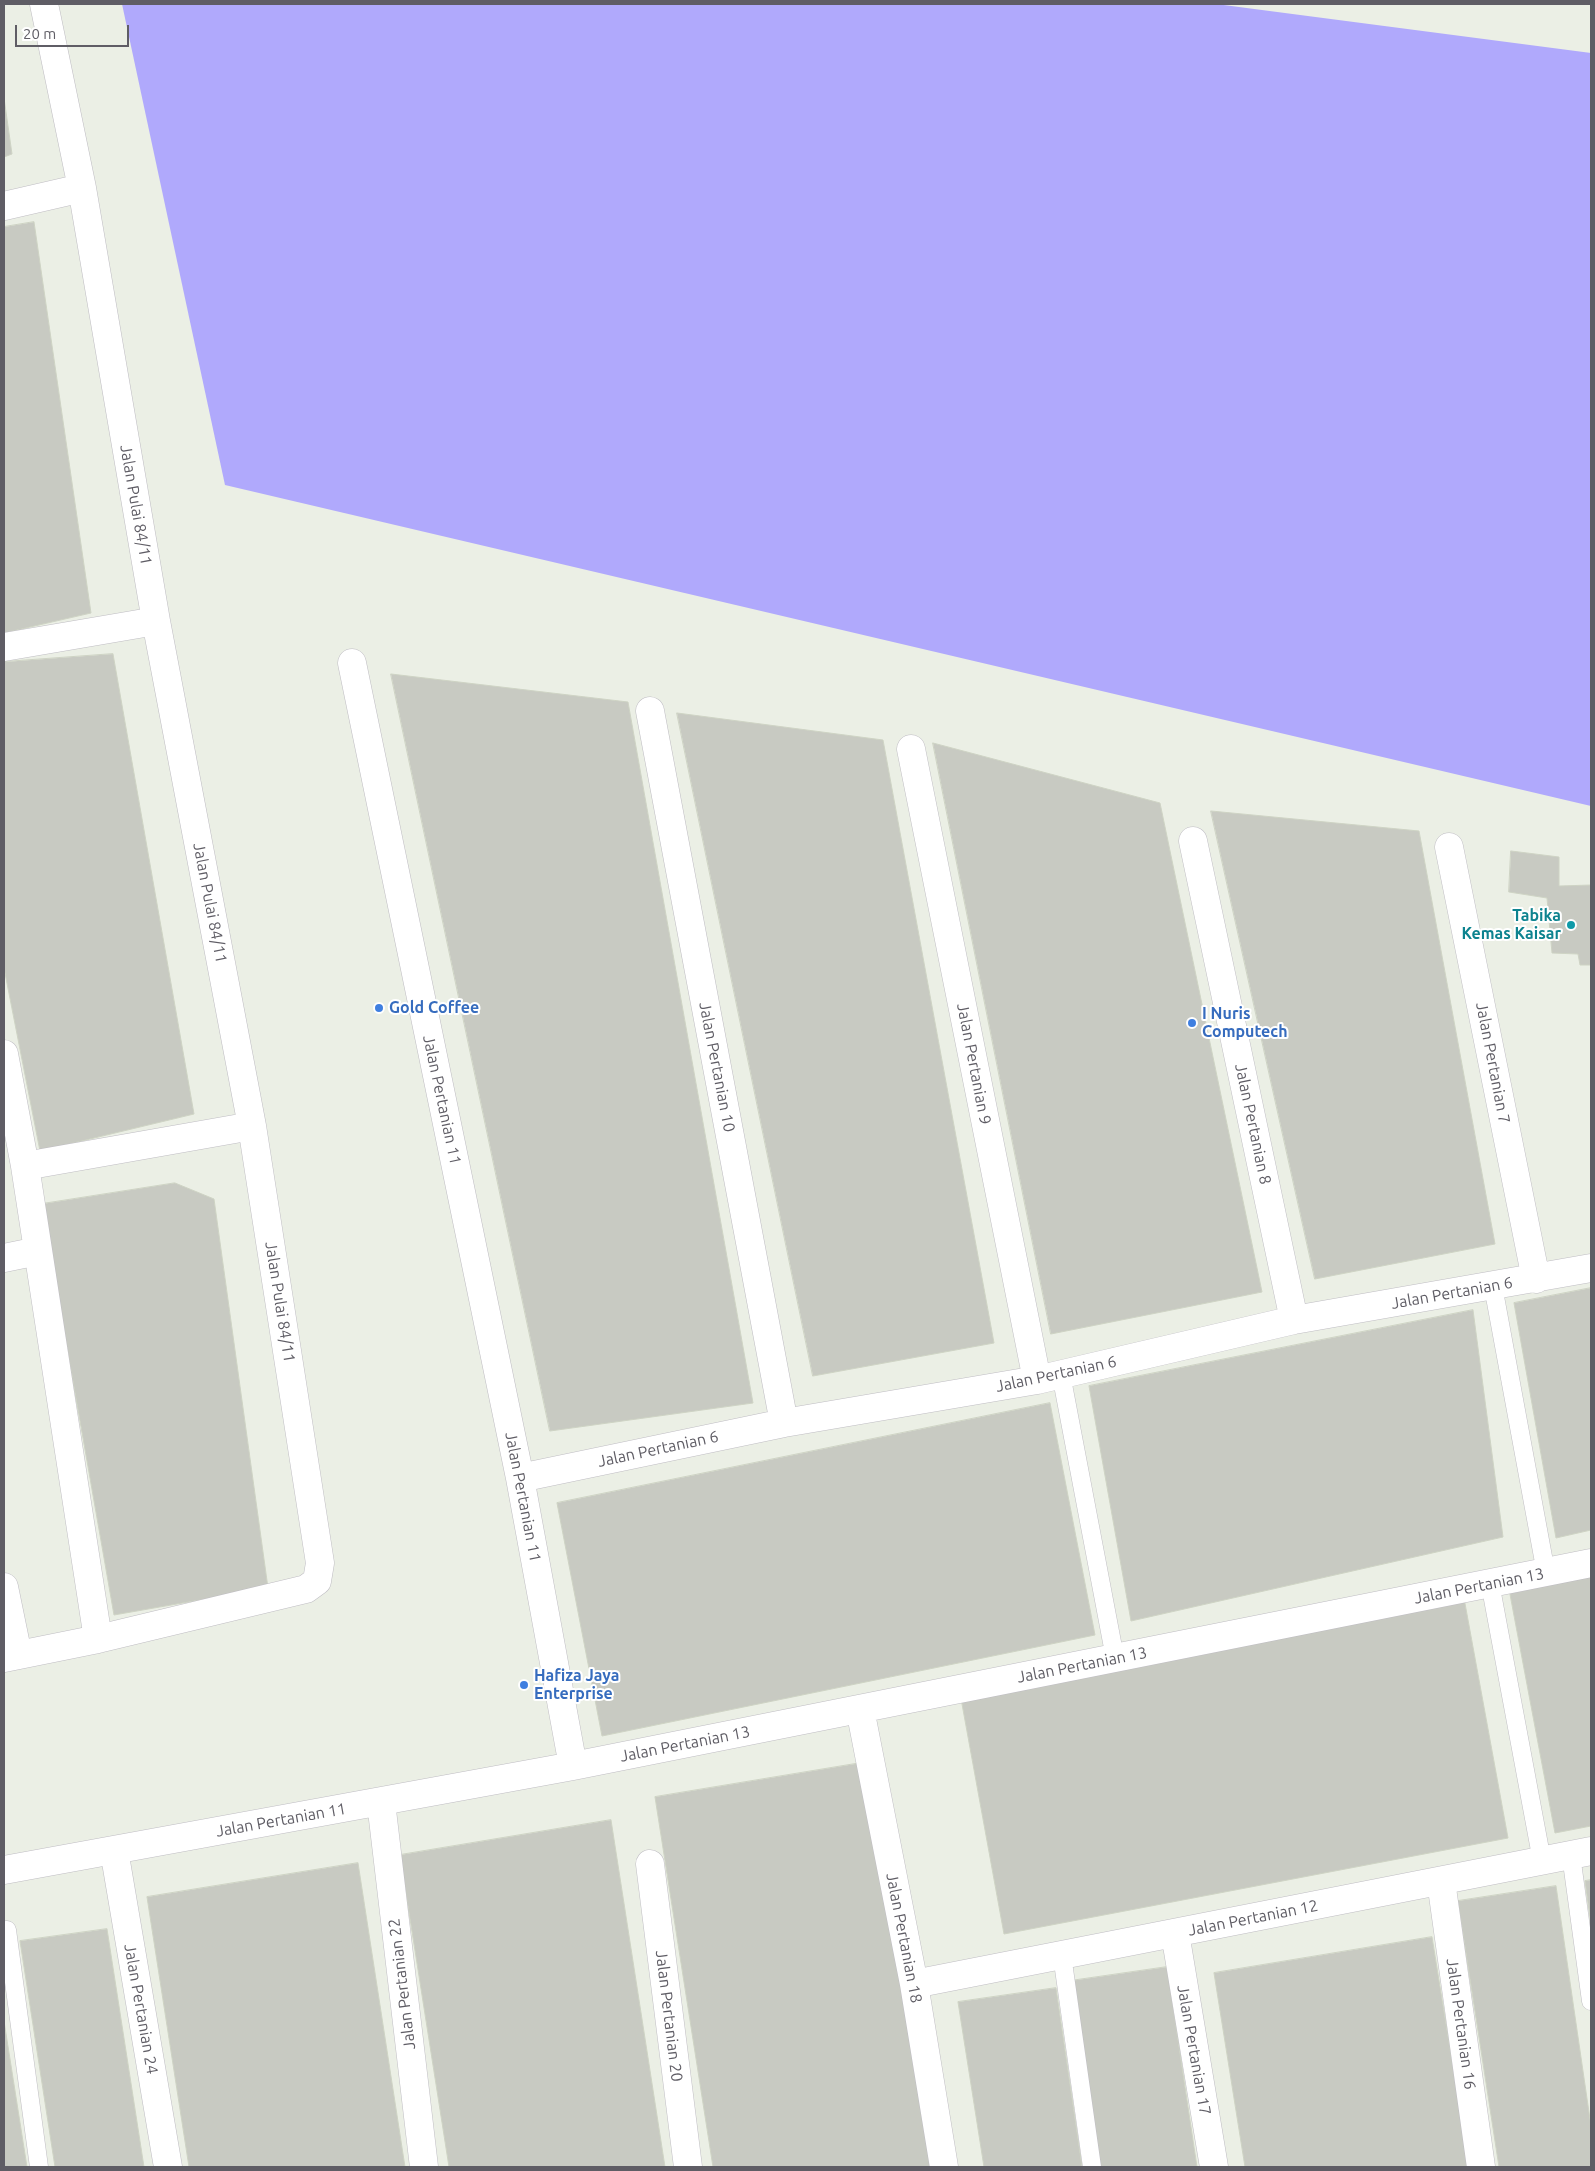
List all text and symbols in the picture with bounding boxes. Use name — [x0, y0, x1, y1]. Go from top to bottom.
scale bar — [18, 15, 131, 47]
text: 20 m — [23, 25, 56, 42]
street label: Jalan Pulai 84/11 — [116, 443, 156, 567]
street label: Jalan Pulai 84/11 — [189, 841, 231, 965]
place label: Tabika Kemas Kaisar — [1461, 906, 1561, 944]
marker: Tabika Kemas Kaisar — [1565, 919, 1577, 931]
place label: Gold Coffee — [389, 998, 479, 1018]
street label: Jalan Pertanian 10 — [695, 1000, 739, 1134]
street label: Jalan Pertanian 7 — [1472, 1001, 1514, 1125]
marker: Gold Coffee — [373, 1002, 385, 1014]
street label: Jalan Pertanian 9 — [953, 1002, 995, 1126]
place label: I Nuris Computech — [1202, 1004, 1288, 1042]
marker: I Nuris Computech — [1186, 1017, 1198, 1029]
street label: Jalan Pertanian 11 — [419, 1033, 465, 1167]
street label: Jalan Pertanian 8 — [1231, 1062, 1275, 1186]
street label: Jalan Pulai 84/11 — [261, 1240, 299, 1364]
street label: Jalan Pertanian 6 — [1390, 1273, 1514, 1313]
street label: Jalan Pertanian 6 — [994, 1352, 1118, 1396]
street label: Jalan Pertanian 6 — [596, 1427, 720, 1471]
street label: Jalan Pertanian 11 — [501, 1430, 545, 1564]
street label: Jalan Pertanian 13 — [1412, 1564, 1546, 1608]
street label: Jalan Pertanian 13 — [1015, 1643, 1149, 1687]
place label: Hafiza Jaya Enterprise — [534, 1666, 619, 1704]
marker: Hafiza Jaya Enterprise — [518, 1679, 530, 1691]
street label: Jalan Pertanian 13 — [618, 1722, 752, 1766]
street label: Jalan Pertanian 11 — [214, 1799, 348, 1841]
street label: Jalan Pertanian 18 — [882, 1871, 926, 2005]
street label: Jalan Pertanian 12 — [1186, 1896, 1320, 1940]
street label: Jalan Pertanian 22 — [384, 1917, 420, 2051]
street label: Jalan Pertanian 24 — [120, 1942, 162, 2076]
street label: Jalan Pertanian 20 — [651, 1949, 687, 2083]
street label: Jalan Pertanian 16 — [1442, 1957, 1480, 2091]
street label: Jalan Pertanian 17 — [1173, 1983, 1215, 2117]

